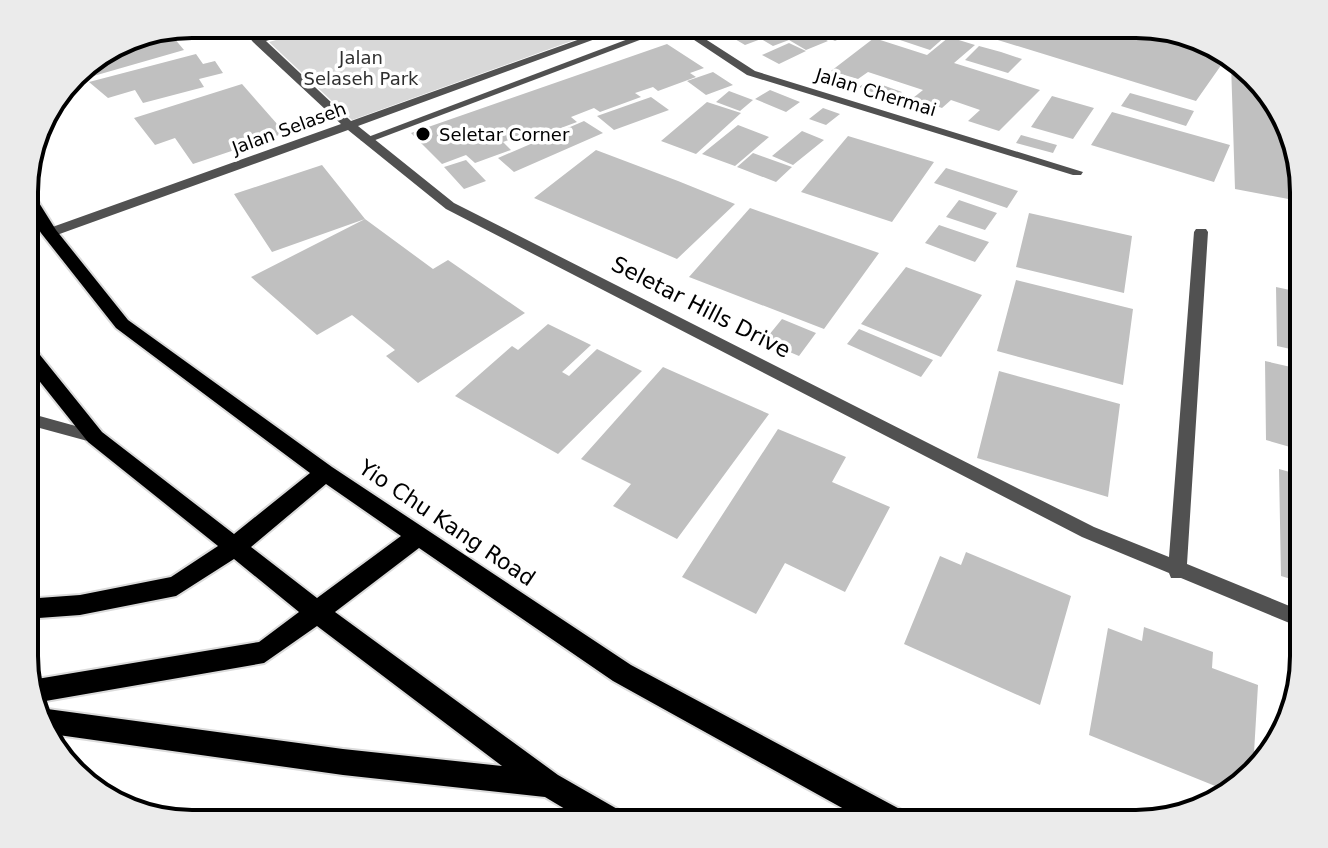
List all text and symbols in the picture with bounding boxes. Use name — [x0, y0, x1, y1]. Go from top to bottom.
park label: Jalan Selaseh Park — [303, 47, 419, 89]
street label: Jalan Chermai — [812, 63, 939, 120]
street label: Jalan Selaseh — [228, 98, 349, 159]
place label: Seletar Corner — [439, 124, 570, 145]
marker: Seletar Corner — [414, 125, 432, 143]
street label: Seletar Hills Drive — [607, 251, 795, 363]
street label: Yio Chu Kang Road — [353, 454, 540, 591]

